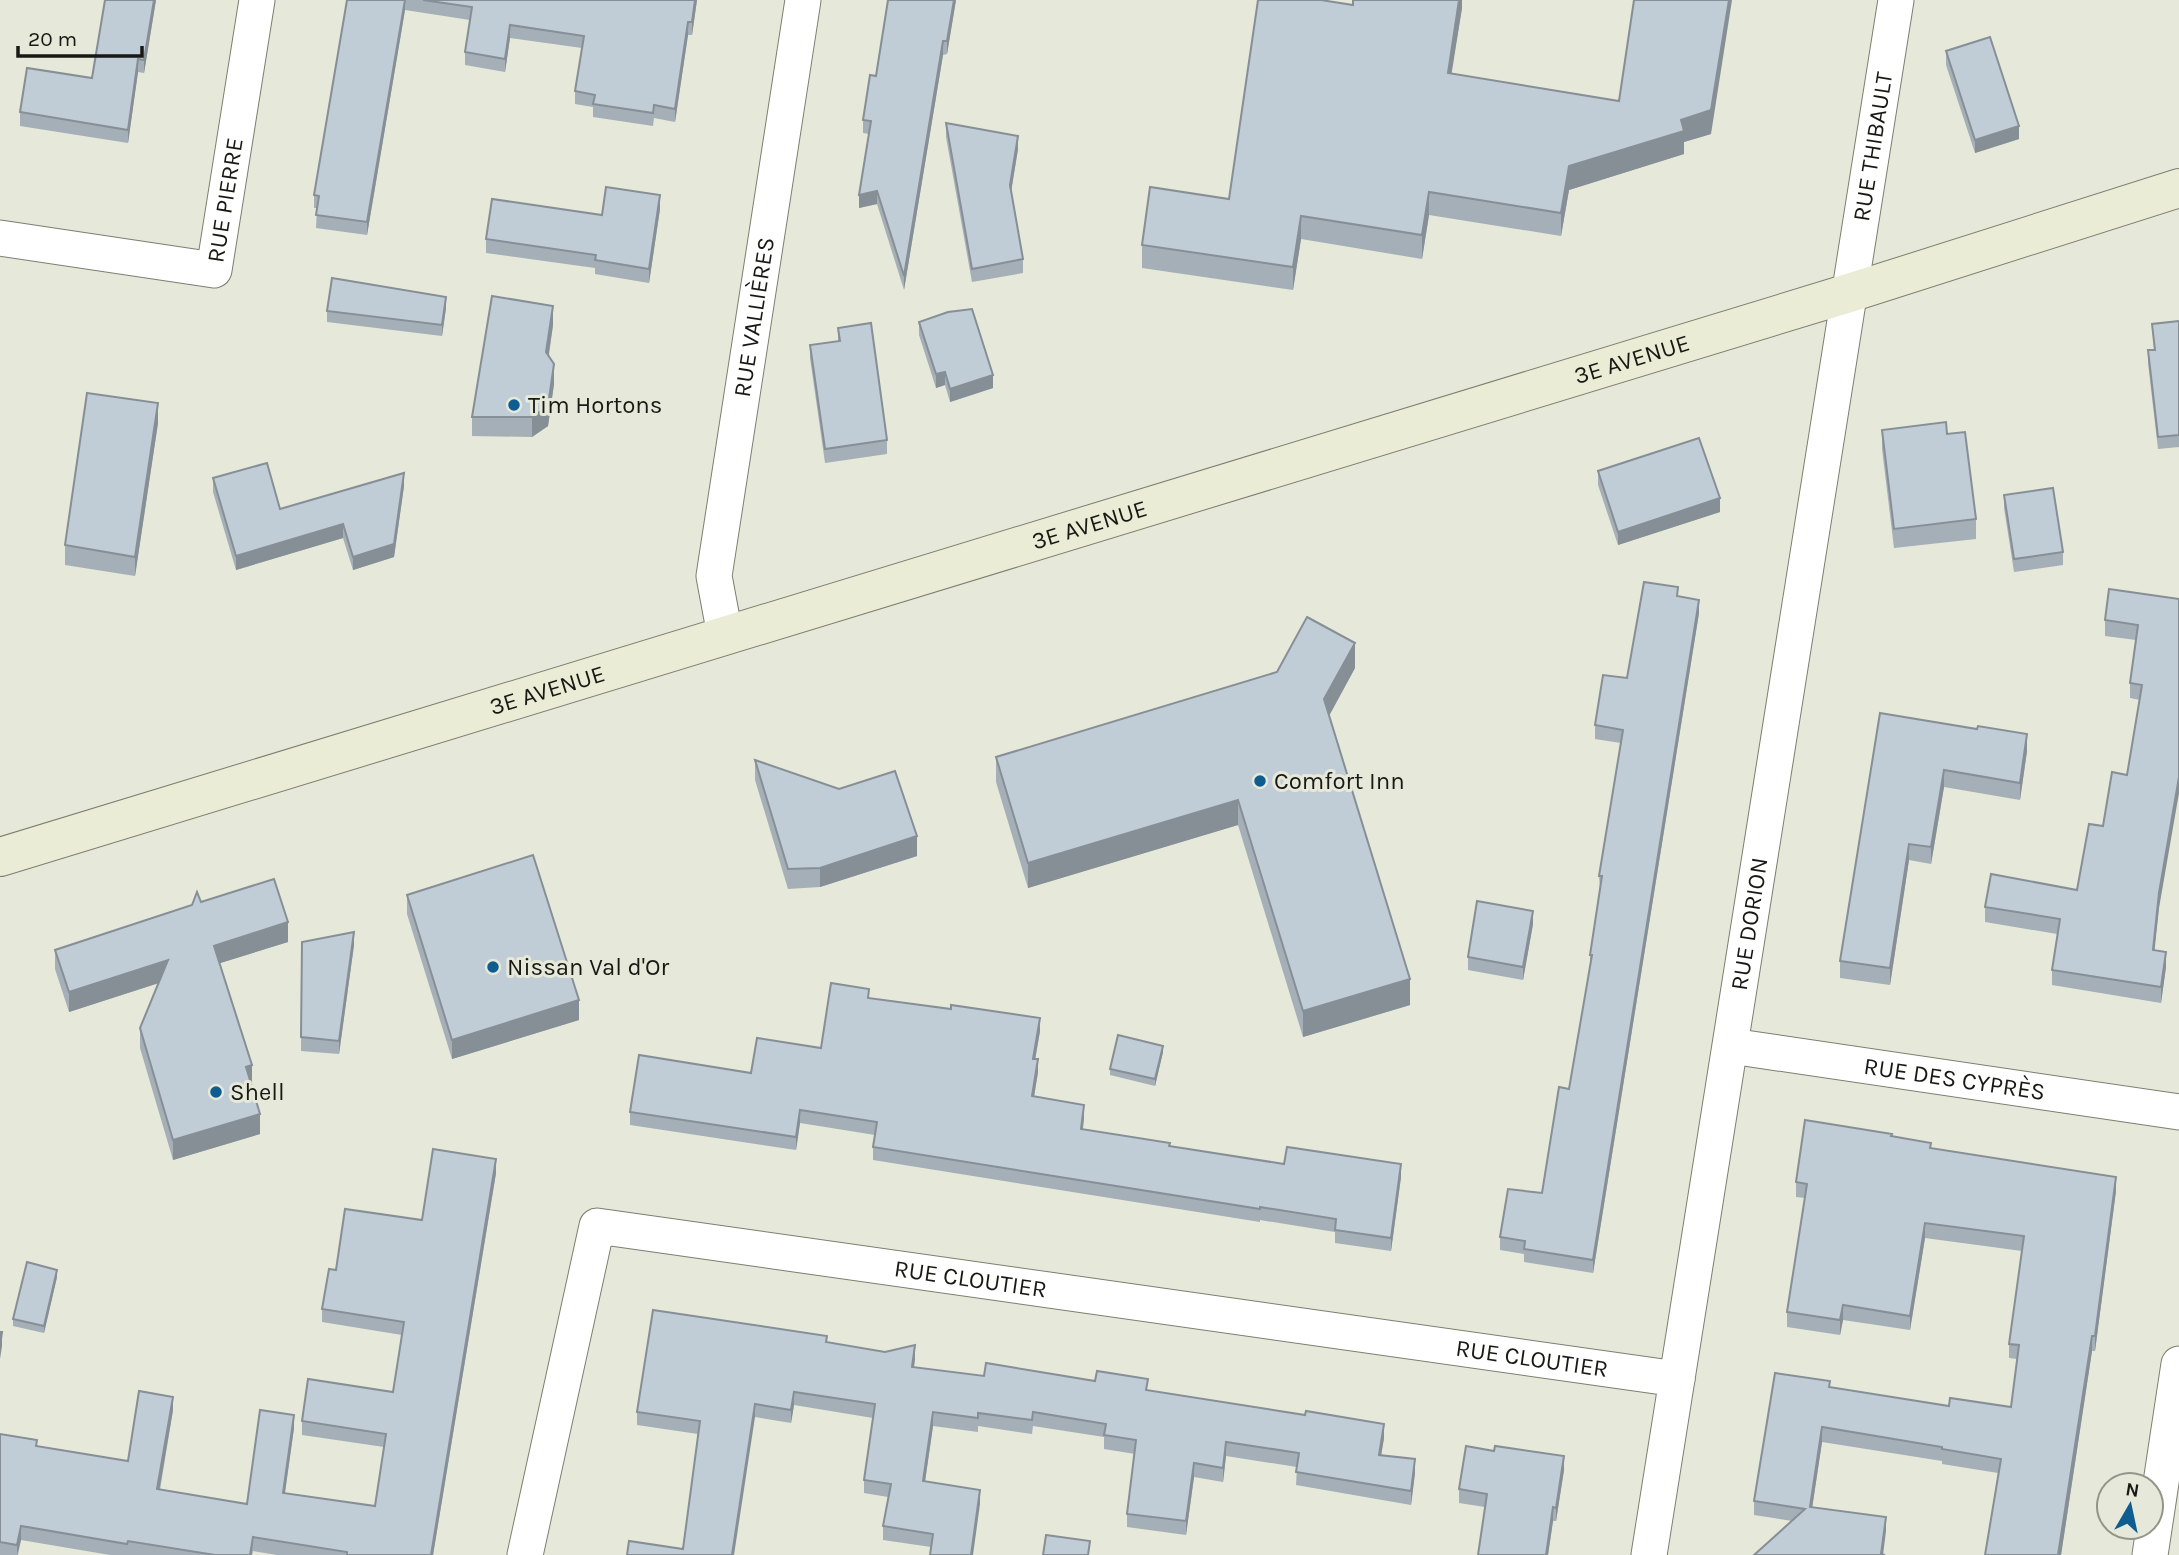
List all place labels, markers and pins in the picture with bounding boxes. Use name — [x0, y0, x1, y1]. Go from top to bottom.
place label: Tim Hortons — [528, 391, 662, 419]
marker: Tim Hortons — [506, 397, 522, 413]
place label: Comfort Inn — [1274, 767, 1405, 795]
marker: Comfort Inn — [1252, 773, 1268, 789]
place label: Nissan Val d'Or — [507, 953, 670, 981]
marker: Nissan Val d'Or — [485, 959, 501, 975]
place label: Shell — [230, 1078, 285, 1106]
marker: Shell — [208, 1084, 224, 1100]

